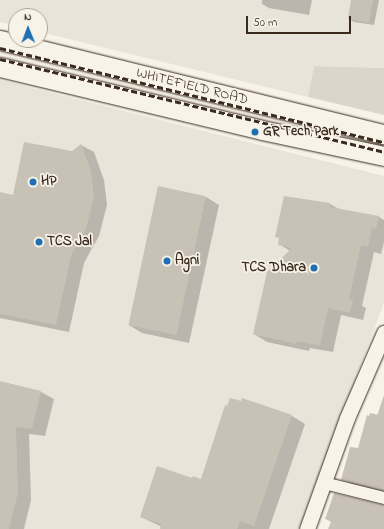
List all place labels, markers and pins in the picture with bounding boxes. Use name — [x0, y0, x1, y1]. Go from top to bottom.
place label: GR Tech Park — [263, 124, 339, 140]
marker: GR Tech Park — [250, 127, 260, 137]
place label: HP — [41, 174, 56, 190]
marker: HP — [28, 177, 38, 187]
place label: TCS Jal — [47, 234, 92, 250]
marker: TCS Jal — [34, 237, 44, 247]
place label: Agni — [175, 253, 199, 269]
marker: Agni — [162, 256, 172, 266]
place label: TCS Dhara — [241, 260, 306, 276]
marker: TCS Dhara — [309, 263, 319, 273]

